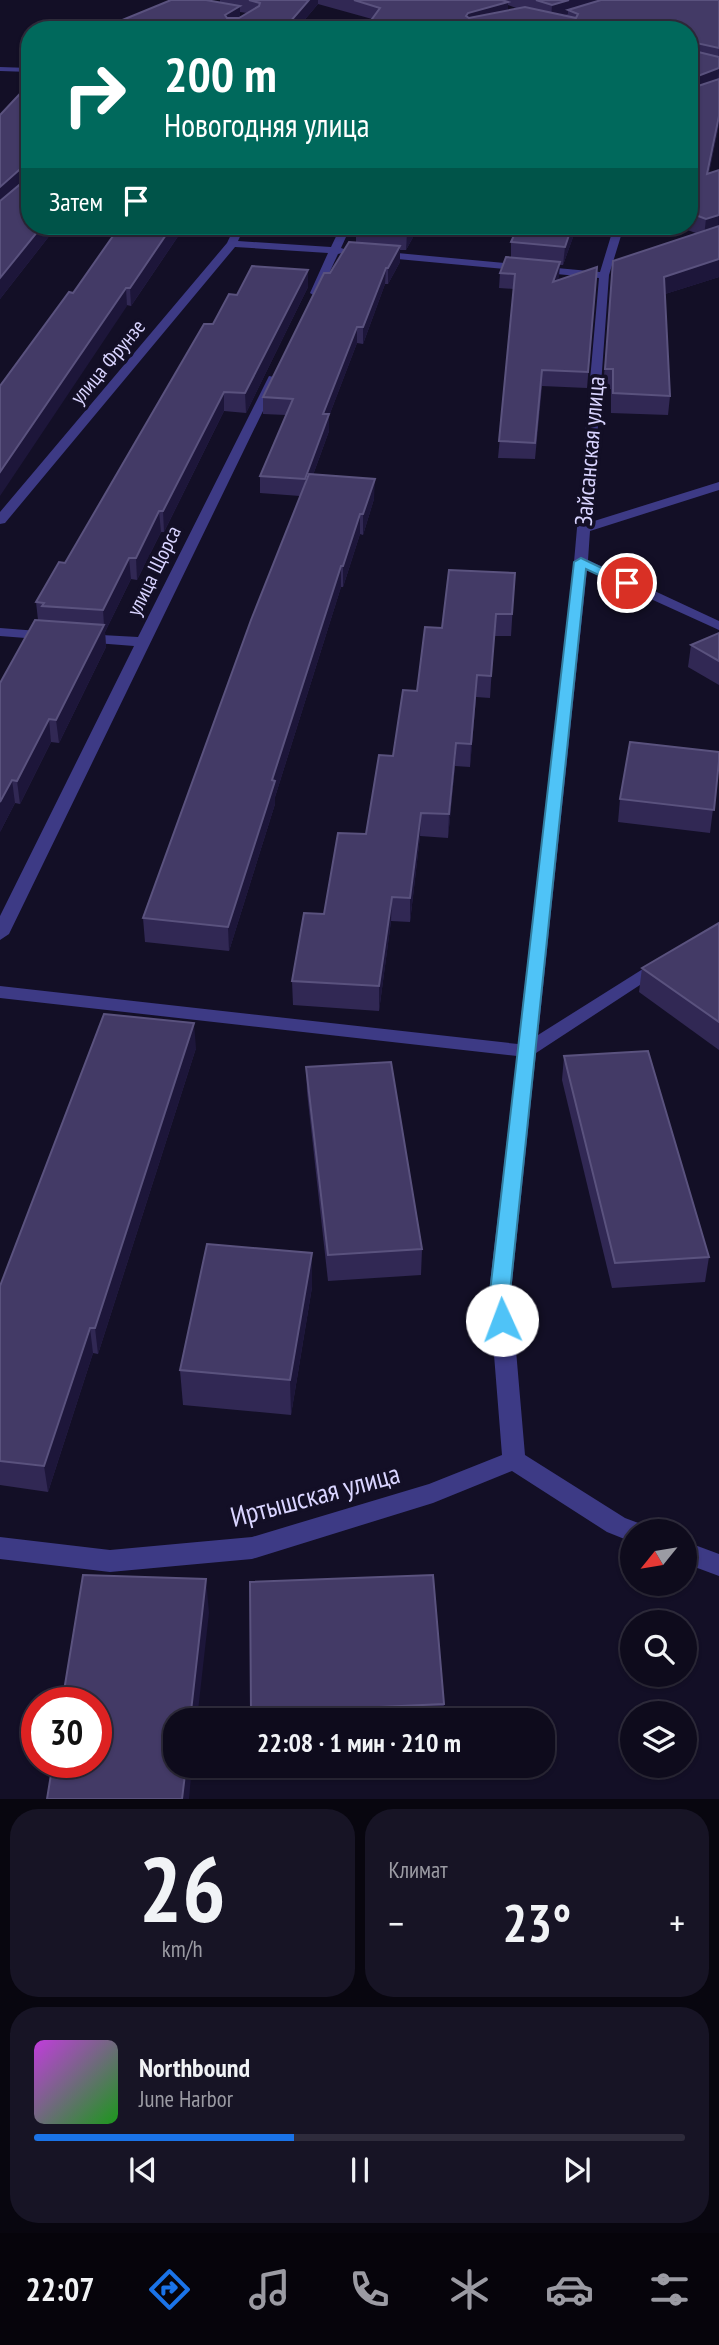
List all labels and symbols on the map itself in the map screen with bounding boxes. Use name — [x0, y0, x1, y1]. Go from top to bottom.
street label: улица Фрунзе — [64, 314, 151, 410]
street label: Зайсанская улица — [568, 375, 611, 527]
street label: улица Щорса — [120, 521, 187, 620]
pin — [597, 553, 657, 613]
position arrow — [465, 1283, 539, 1357]
street label: Иртышская улица — [226, 1454, 404, 1535]
north arrow — [620, 1519, 696, 1596]
speed limit sign: 30 — [21, 1687, 112, 1778]

